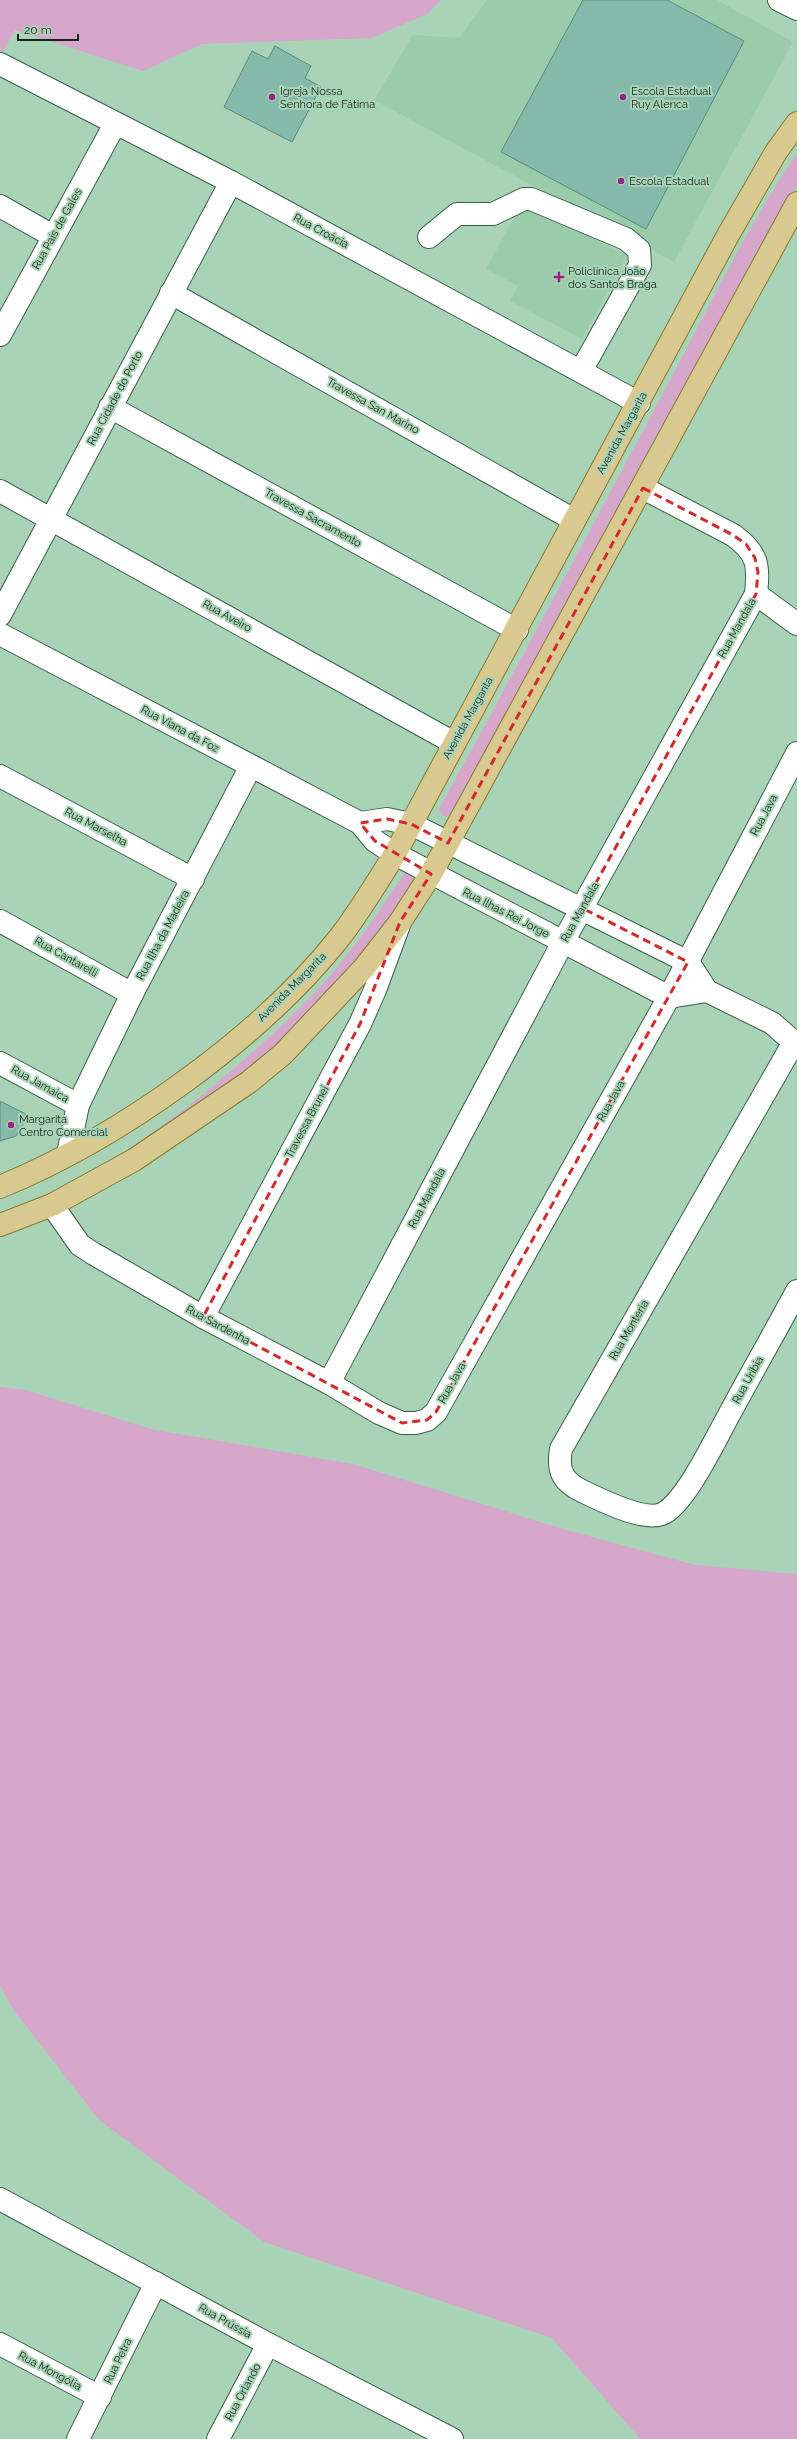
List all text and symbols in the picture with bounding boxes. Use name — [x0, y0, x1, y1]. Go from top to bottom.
scale bar — [18, 16, 78, 42]
text: 20 m — [24, 23, 52, 37]
place label: Igreja Nossa Senhora de Fátima — [280, 85, 375, 111]
place label: Escola Estadual Ruy Alenca — [631, 85, 711, 111]
marker: Igreja Nossa Senhora de Fátima — [267, 92, 277, 102]
marker: Escola Estadual Ruy Alenca — [618, 92, 628, 102]
place label: Escola Estadual — [629, 175, 709, 188]
marker: Escola Estadual — [616, 176, 626, 186]
street label: Rua País de Gales — [29, 186, 85, 272]
street label: Rua Croácia — [291, 211, 351, 251]
place label: Policlínica João dos Santos Braga — [568, 265, 657, 291]
marker: Policlínica João dos Santos Braga — [553, 271, 565, 283]
street label: Rua Cidade do Porto — [85, 348, 146, 447]
street label: Travessa San Marino — [325, 375, 422, 437]
street label: Avenida Margarita — [594, 390, 650, 476]
street label: Travessa Sacramento — [262, 486, 364, 550]
street label: Rua Mandala — [715, 596, 759, 660]
street label: Rua Aveiro — [200, 597, 254, 635]
street label: Avenida Margarita — [440, 675, 496, 761]
street label: Rua Viana da Foz — [139, 703, 222, 755]
street label: Rua Java — [748, 792, 780, 838]
street label: Rua Marselha — [62, 805, 130, 849]
street label: Rua Mandala — [558, 880, 602, 944]
street label: Rua Ilhas Rei Jorge — [460, 885, 552, 941]
street label: Rua Ilha da Madeira — [134, 888, 192, 982]
street label: Rua Cantarelli — [32, 934, 100, 980]
street label: Avenida Margarita — [255, 950, 329, 1024]
street label: Rua Jamaica — [9, 1063, 71, 1105]
street label: Rua Java — [594, 1078, 628, 1124]
street label: Travessa Brunei — [283, 1084, 331, 1160]
place label: Margarita Centro Comercial — [19, 1113, 108, 1139]
marker: Margarita Centro Comercial — [6, 1120, 16, 1130]
street label: Rua Mandala — [406, 1166, 448, 1230]
street label: Rua Monteria — [607, 1298, 651, 1362]
street label: Rua Sardenha — [184, 1303, 252, 1347]
street label: Rua Uribia — [730, 1354, 766, 1406]
street label: Rua Java — [435, 1360, 469, 1406]
street label: Rua Prússia — [196, 2301, 254, 2341]
street label: Rua Petra — [101, 2336, 135, 2386]
street label: Rua Mongólia — [16, 2349, 84, 2393]
street label: Rua Orlando — [222, 2361, 264, 2423]

